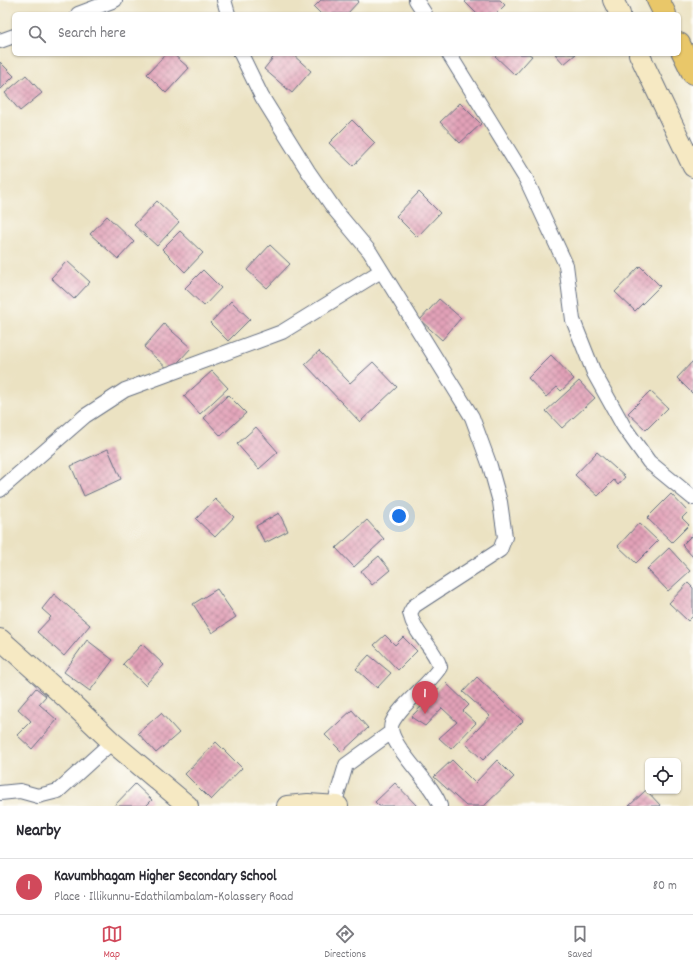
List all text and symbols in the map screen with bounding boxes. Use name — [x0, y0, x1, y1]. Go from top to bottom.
search box — [12, 12, 681, 56]
icon: search — [26, 23, 48, 45]
text: Search here — [58, 23, 126, 45]
your location — [389, 506, 409, 526]
pin: 1 — [412, 681, 438, 714]
map controls — [645, 758, 681, 794]
button: locate — [645, 758, 681, 794]
text: Nearby — [16, 820, 60, 844]
text: Kavumbhagam Higher Secondary School — [54, 866, 277, 888]
text: 1 — [28, 877, 30, 896]
text: 80 m — [653, 877, 677, 896]
text: Place · Illikunnu-Edathilambalam-Kolassery Road — [54, 888, 293, 907]
tab: Map — [101, 923, 123, 963]
tab: Directions — [324, 923, 366, 963]
tab: Saved — [568, 923, 592, 963]

